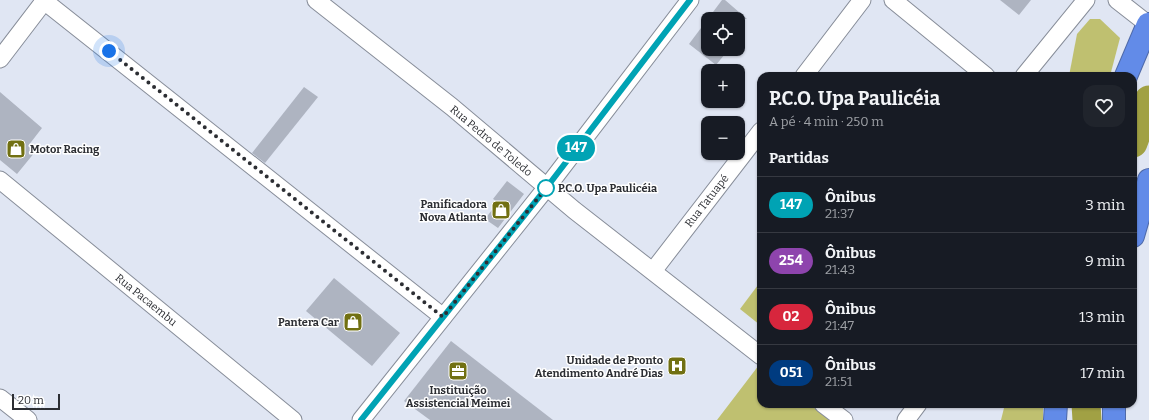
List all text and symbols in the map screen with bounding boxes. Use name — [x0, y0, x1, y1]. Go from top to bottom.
map controls — [701, 12, 745, 160]
button: locate — [701, 12, 745, 56]
your location — [99, 41, 119, 61]
button: + — [701, 64, 745, 108]
button: heart — [1083, 85, 1125, 127]
text: P.C.O. Upa Paulicéia — [769, 87, 940, 110]
street label: Rua Pedro de Toledo — [447, 103, 535, 179]
text: A pé · 4 min · 250 m — [769, 114, 884, 129]
button: − — [701, 116, 745, 160]
line badge: 147 — [553, 135, 599, 161]
shop icon: Motor Racing — [5, 138, 27, 160]
text: 147 — [565, 139, 587, 156]
place label: Motor Racing — [30, 143, 100, 156]
text: Partidas — [769, 149, 829, 167]
street label: Rua Tatuapé — [682, 172, 732, 230]
marker: P.C.O. Upa Paulicéia — [537, 179, 555, 197]
place label: P.C.O. Upa Paulicéia — [558, 182, 658, 195]
text: Ônibus — [825, 188, 876, 206]
text: 147 — [780, 196, 802, 213]
text: 3 min — [1085, 196, 1125, 214]
place label: Panificadora Nova Atlanta — [420, 198, 488, 224]
shop icon: Panificadora Nova Atlanta — [490, 199, 512, 221]
text: 21:37 — [825, 206, 854, 221]
text: Ônibus — [825, 244, 876, 262]
text: 254 — [779, 252, 803, 269]
text: 9 min — [1085, 252, 1125, 270]
text: 21:43 — [825, 262, 855, 277]
street label: Rua Pacaembu — [113, 271, 180, 329]
text: Ônibus — [825, 300, 876, 318]
text: 02 — [783, 308, 799, 325]
text: 13 min — [1079, 308, 1125, 326]
shop icon: Pantera Car — [342, 311, 364, 333]
place label: Pantera Car — [278, 316, 340, 329]
text: 21:47 — [825, 318, 854, 333]
place label: Unidade de Pronto Atendimento André Dias — [535, 354, 664, 380]
hospital icon: Unidade de Pronto Atendimento André Dias — [666, 355, 688, 377]
text: Ônibus — [825, 356, 876, 374]
office icon: Instituição Assistencial Meimei — [447, 360, 469, 382]
text: 051 — [780, 364, 802, 381]
text: 17 min — [1080, 364, 1125, 382]
text: 21:51 — [825, 374, 852, 389]
place label: Instituição Assistencial Meimei — [406, 384, 511, 410]
scale bar — [12, 392, 60, 411]
text: 20 m — [18, 394, 44, 407]

